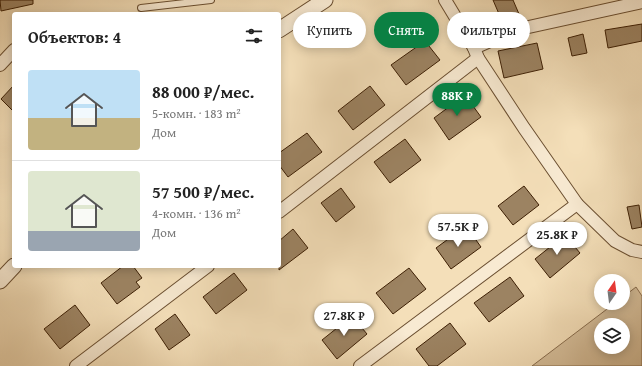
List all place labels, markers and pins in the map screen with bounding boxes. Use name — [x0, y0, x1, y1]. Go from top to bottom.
pin: 88K ₽ — [429, 83, 485, 117]
pin: 57.5K ₽ — [421, 214, 495, 248]
pin: 25.8K ₽ — [520, 222, 594, 256]
pin: 27.8K ₽ — [307, 303, 381, 337]

